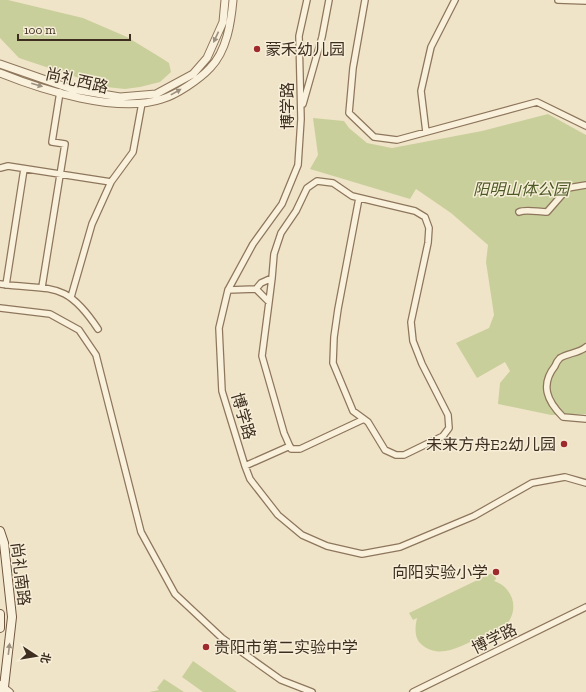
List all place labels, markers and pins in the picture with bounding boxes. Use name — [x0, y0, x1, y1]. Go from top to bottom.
place label: 蒙禾幼儿园 — [265, 40, 345, 59]
marker: 蒙禾幼儿园 — [252, 44, 262, 54]
place label: 未来方舟E2幼儿园 — [426, 435, 556, 454]
marker: 未来方舟E2幼儿园 — [559, 439, 569, 449]
place label: 向阳实验小学 — [392, 563, 488, 582]
marker: 向阳实验小学 — [491, 567, 501, 577]
place label: 贵阳市第二实验中学 — [214, 638, 358, 657]
marker: 贵阳市第二实验中学 — [201, 642, 211, 652]

